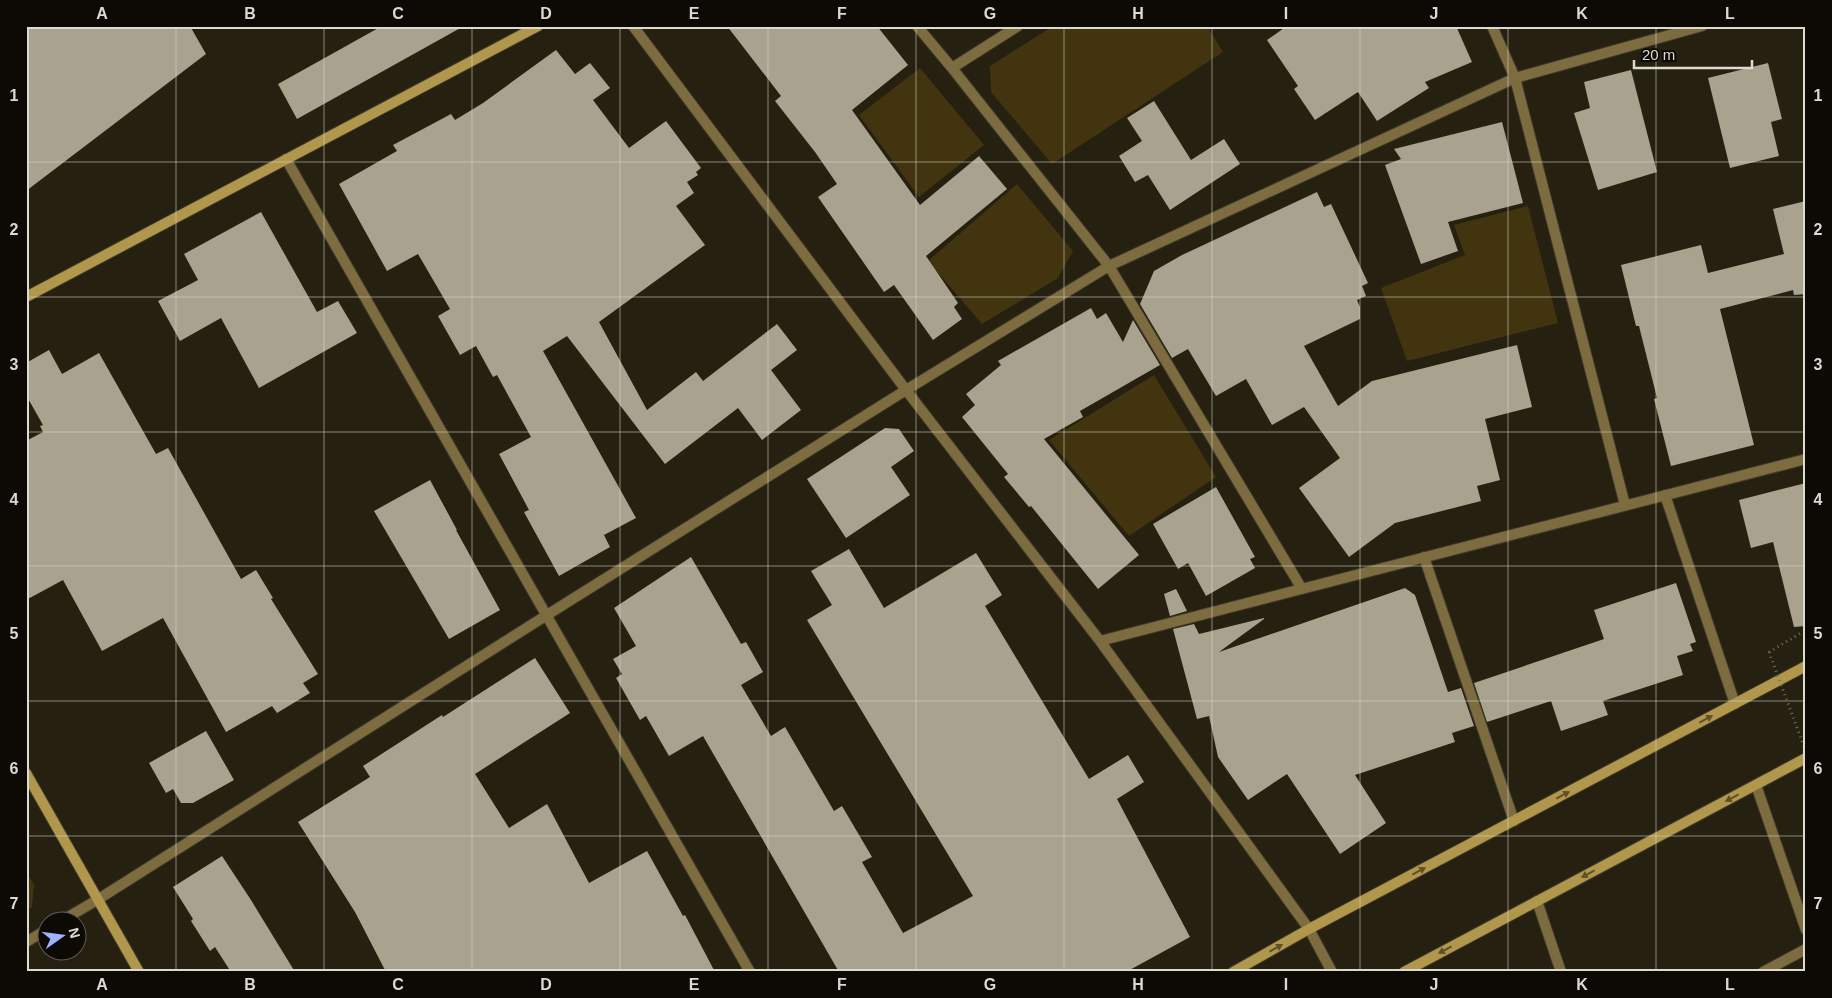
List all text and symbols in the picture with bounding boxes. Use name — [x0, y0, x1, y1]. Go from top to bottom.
text: A — [96, 5, 108, 22]
text: B — [244, 5, 256, 22]
text: C — [392, 5, 404, 22]
text: D — [540, 5, 552, 22]
text: E — [689, 5, 700, 22]
text: F — [837, 5, 847, 22]
text: G — [984, 5, 996, 22]
text: H — [1132, 5, 1144, 22]
text: I — [1284, 5, 1288, 22]
text: J — [1430, 5, 1438, 22]
text: K — [1576, 5, 1588, 22]
text: L — [1725, 5, 1735, 22]
scale bar — [1634, 38, 1752, 70]
text: 20 m — [1642, 46, 1675, 63]
text: 1 — [10, 87, 19, 104]
text: 1 — [1814, 87, 1823, 104]
text: 2 — [10, 221, 19, 238]
text: 2 — [1814, 221, 1823, 238]
text: 3 — [10, 356, 19, 373]
text: 3 — [1814, 356, 1823, 373]
text: 4 — [10, 491, 19, 508]
text: 4 — [1814, 491, 1823, 508]
text: 5 — [10, 625, 19, 642]
text: 5 — [1814, 625, 1823, 642]
one-way arrow — [1699, 715, 1713, 723]
text: 6 — [10, 760, 19, 777]
text: 6 — [1814, 760, 1823, 777]
one-way arrow — [1555, 791, 1570, 799]
one-way arrow — [1725, 794, 1739, 802]
one-way arrow — [1412, 867, 1426, 875]
one-way arrow — [1581, 870, 1596, 878]
text: 7 — [10, 895, 19, 912]
text: 7 — [1814, 895, 1823, 912]
north arrow — [38, 910, 88, 960]
text: N — [66, 926, 84, 940]
one-way arrow — [1268, 944, 1283, 952]
one-way arrow — [1438, 946, 1452, 954]
text: A — [96, 976, 108, 993]
text: B — [244, 976, 256, 993]
text: C — [392, 976, 404, 993]
text: D — [540, 976, 552, 993]
text: E — [689, 976, 700, 993]
text: F — [837, 976, 847, 993]
text: G — [984, 976, 996, 993]
text: H — [1132, 976, 1144, 993]
text: I — [1284, 976, 1288, 993]
text: J — [1430, 976, 1438, 993]
text: K — [1576, 976, 1588, 993]
text: L — [1725, 976, 1735, 993]

